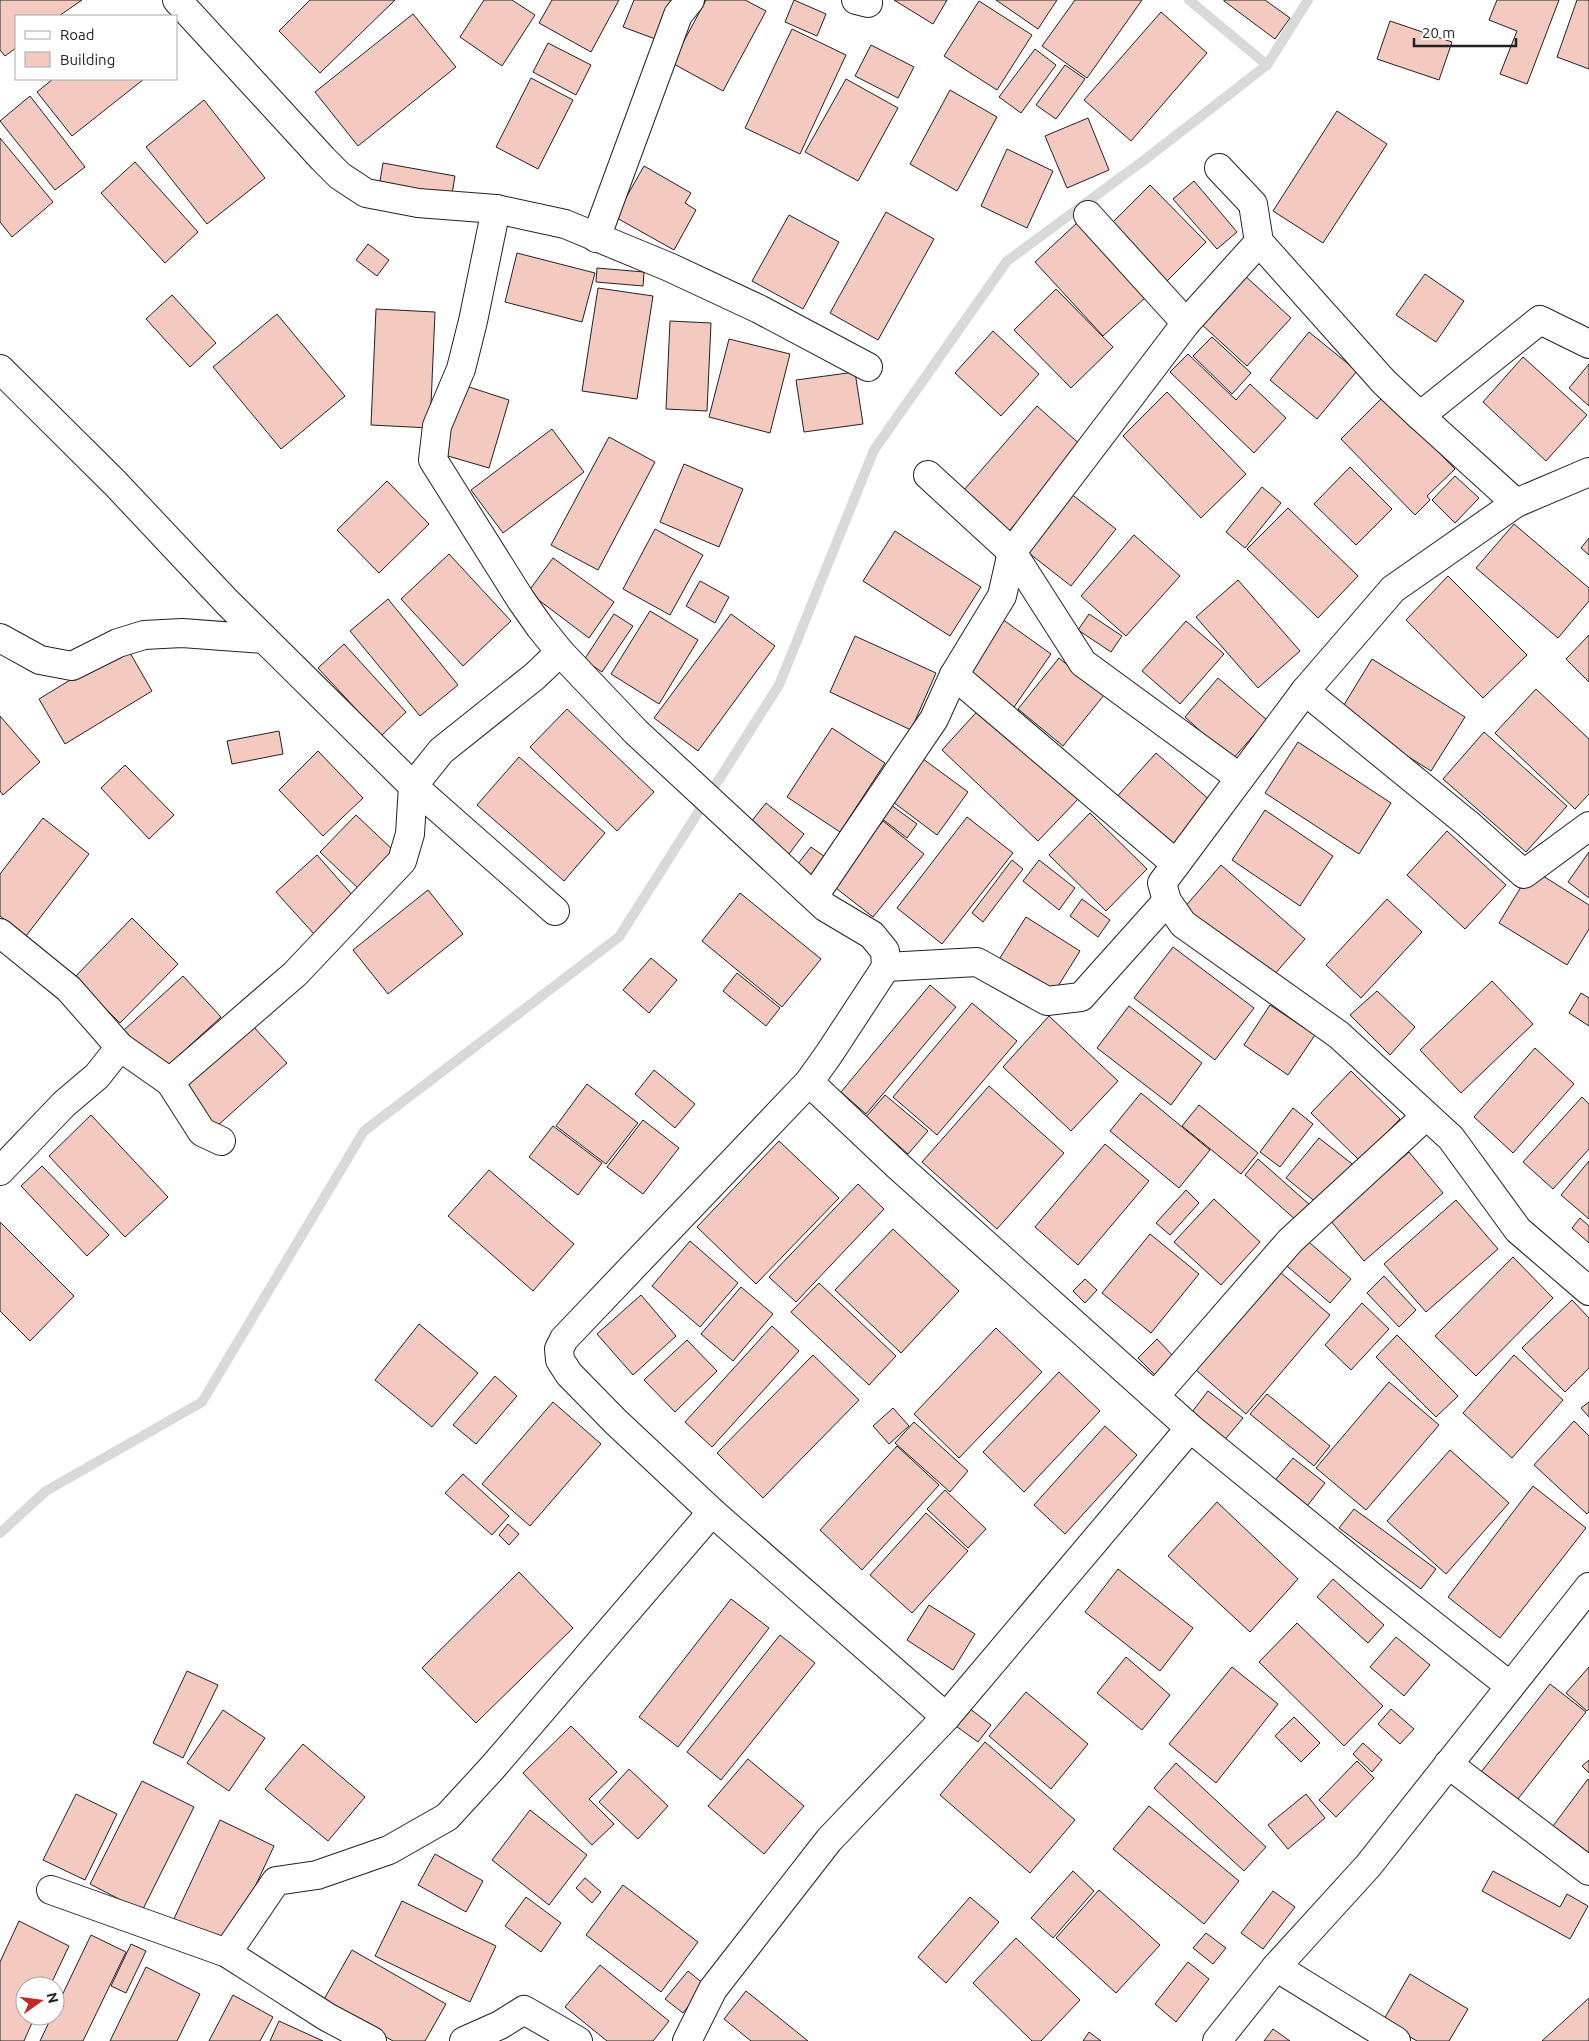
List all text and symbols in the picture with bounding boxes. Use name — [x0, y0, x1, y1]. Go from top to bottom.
legend — [15, 15, 178, 80]
scale bar — [1414, 15, 1516, 47]
text: 20 m — [1422, 24, 1455, 41]
text: Road — [60, 26, 95, 43]
text: Building — [60, 51, 115, 68]
north arrow — [15, 1976, 65, 2026]
text: N — [44, 1991, 62, 2005]

